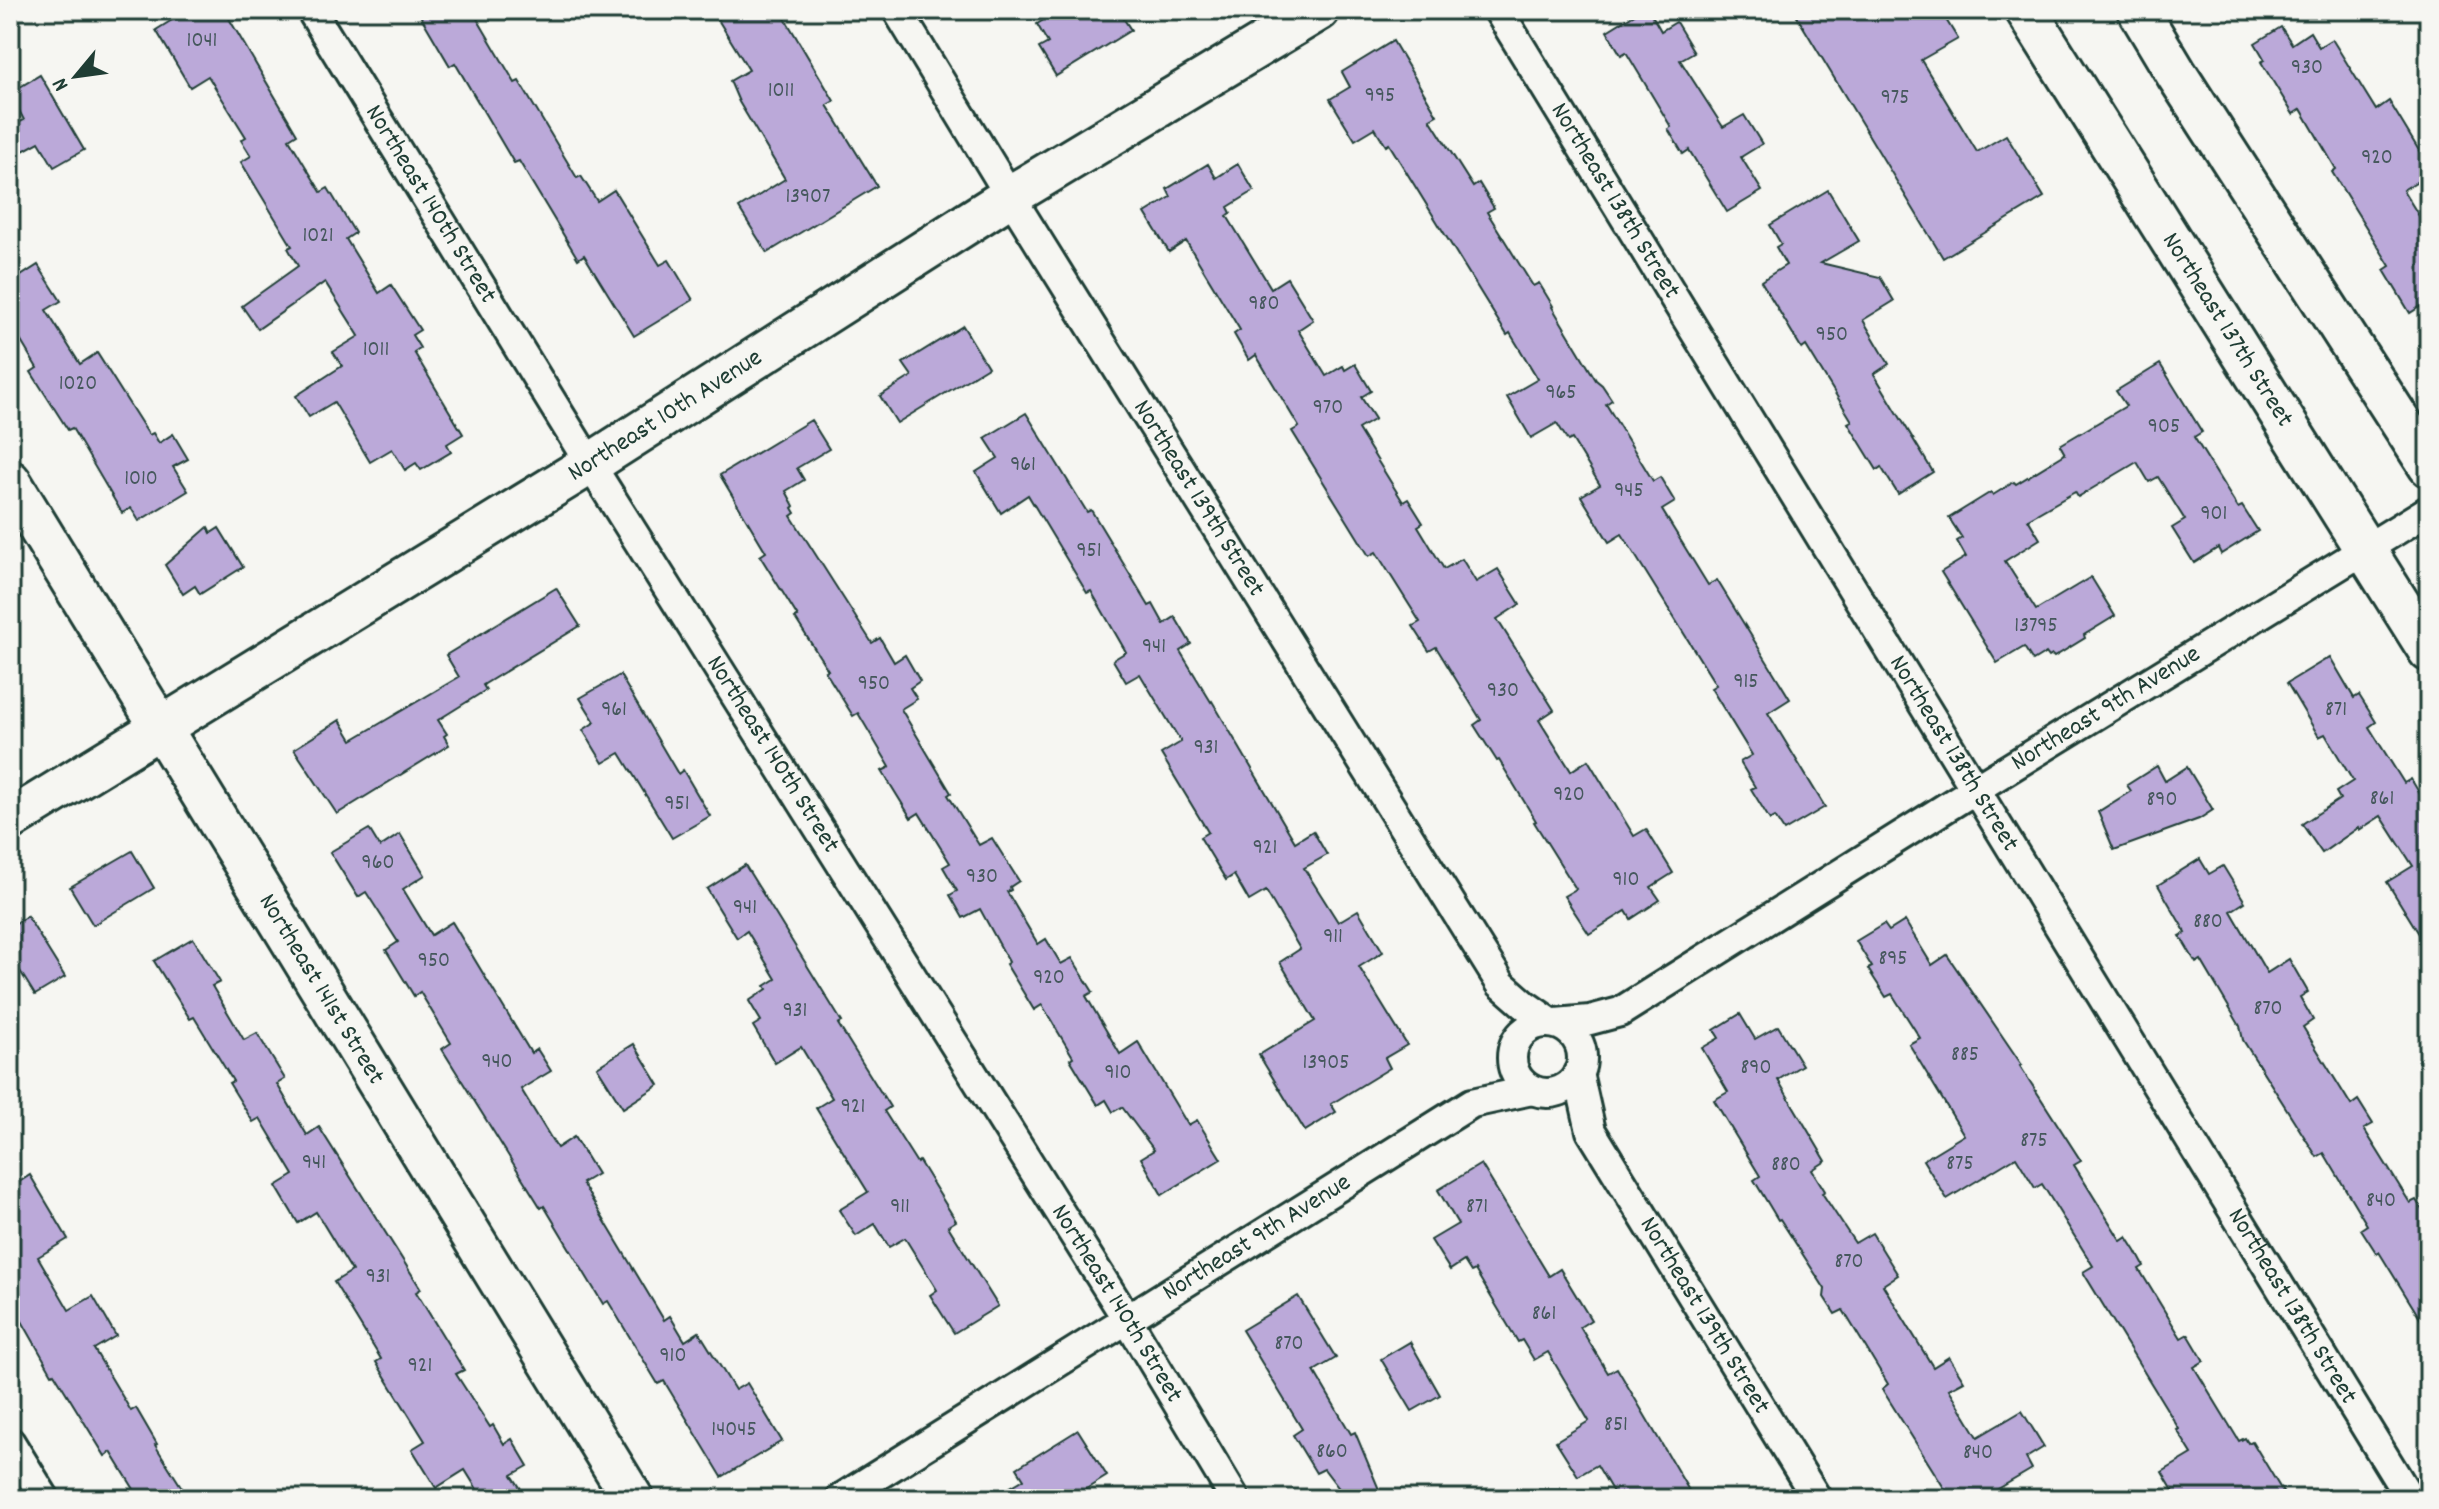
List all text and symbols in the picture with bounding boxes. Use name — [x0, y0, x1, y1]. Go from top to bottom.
house number: 1041 — [187, 26, 217, 57]
north arrow — [36, 36, 116, 116]
house number: 930 — [2291, 53, 2323, 84]
text: N — [45, 72, 78, 96]
house number: 1011 — [768, 76, 794, 107]
house number: 995 — [1365, 81, 1395, 112]
house number: 975 — [1881, 83, 1909, 114]
street label: Northeast 138th Street — [1541, 96, 1690, 307]
street label: Northeast 140th Street — [355, 98, 506, 311]
house number: 920 — [2361, 143, 2393, 174]
house number: 13907 — [785, 182, 831, 213]
house number: 1021 — [302, 221, 334, 252]
street label: Northeast 137th Street — [2152, 225, 2303, 435]
house number: 980 — [1249, 289, 1279, 320]
house number: 950 — [1816, 320, 1848, 351]
house number: 1011 — [363, 335, 389, 366]
street label: Northeast 10th Avenue — [561, 340, 770, 492]
house number: 1020 — [59, 369, 97, 400]
house number: 965 — [1545, 378, 1577, 409]
street label: Northeast 139th Street — [1123, 393, 1274, 604]
house number: 970 — [1313, 393, 1343, 424]
house number: 905 — [2148, 412, 2180, 443]
house number: 961 — [1010, 450, 1036, 481]
house number: 1010 — [124, 464, 158, 495]
house number: 945 — [1614, 476, 1644, 507]
house number: 901 — [2201, 499, 2227, 530]
house number: 951 — [1076, 536, 1102, 567]
house number: 13795 — [2014, 611, 2058, 642]
house number: 941 — [1142, 632, 1166, 663]
street label: Northeast 9th Avenue — [2004, 636, 2208, 781]
street label: Northeast 138th Street — [1879, 648, 2028, 859]
street label: Northeast 140th Street — [696, 649, 849, 861]
house number: 915 — [1733, 667, 1759, 698]
house number: 950 — [858, 669, 890, 700]
house number: 930 — [1487, 676, 1519, 707]
house number: 961 — [601, 695, 627, 726]
house number: 871 — [2325, 695, 2347, 726]
house number: 931 — [1194, 733, 1218, 764]
house number: 920 — [1553, 780, 1585, 811]
house number: 861 — [2370, 784, 2394, 815]
house number: 890 — [2147, 785, 2177, 816]
house number: 951 — [664, 789, 690, 820]
house number: 921 — [1253, 833, 1277, 864]
house number: 960 — [362, 848, 394, 879]
house number: 930 — [966, 862, 998, 893]
house number: 910 — [1613, 865, 1639, 896]
street label: Northeast 141st Street — [248, 887, 394, 1092]
house number: 941 — [733, 893, 757, 924]
house number: 880 — [2193, 907, 2223, 938]
house number: 911 — [1323, 922, 1343, 953]
house number: 895 — [1878, 944, 1908, 975]
house number: 950 — [418, 946, 450, 977]
house number: 920 — [1033, 963, 1065, 994]
house number: 870 — [2253, 994, 2283, 1025]
house number: 931 — [783, 996, 807, 1027]
house number: 885 — [1951, 1040, 1979, 1071]
house number: 940 — [481, 1047, 513, 1078]
house number: 13905 — [1303, 1048, 1349, 1079]
house number: 890 — [1741, 1053, 1771, 1084]
house number: 910 — [1105, 1058, 1131, 1089]
house number: 921 — [841, 1092, 865, 1123]
house number: 875 — [2020, 1126, 2048, 1157]
house number: 941 — [302, 1148, 326, 1179]
house number: 875 — [1946, 1149, 1974, 1180]
house number: 880 — [1771, 1150, 1801, 1181]
street label: Northeast 9th Avenue — [1155, 1165, 1358, 1311]
house number: 840 — [2366, 1186, 2396, 1217]
house number: 911 — [890, 1192, 910, 1223]
house number: 871 — [1466, 1192, 1488, 1223]
street label: Northeast 140th Street — [1041, 1197, 1192, 1410]
street label: Northeast 138th Street — [2218, 1201, 2366, 1412]
street label: Northeast 139th Street — [1630, 1210, 1779, 1422]
house number: 870 — [1834, 1247, 1864, 1278]
house number: 931 — [366, 1262, 390, 1293]
house number: 861 — [1532, 1299, 1556, 1330]
house number: 870 — [1274, 1329, 1304, 1360]
house number: 910 — [660, 1341, 686, 1372]
house number: 921 — [408, 1351, 432, 1382]
house number: 851 — [1604, 1410, 1628, 1441]
house number: 14045 — [711, 1415, 757, 1446]
house number: 860 — [1316, 1437, 1348, 1468]
house number: 840 — [1963, 1438, 1993, 1469]

